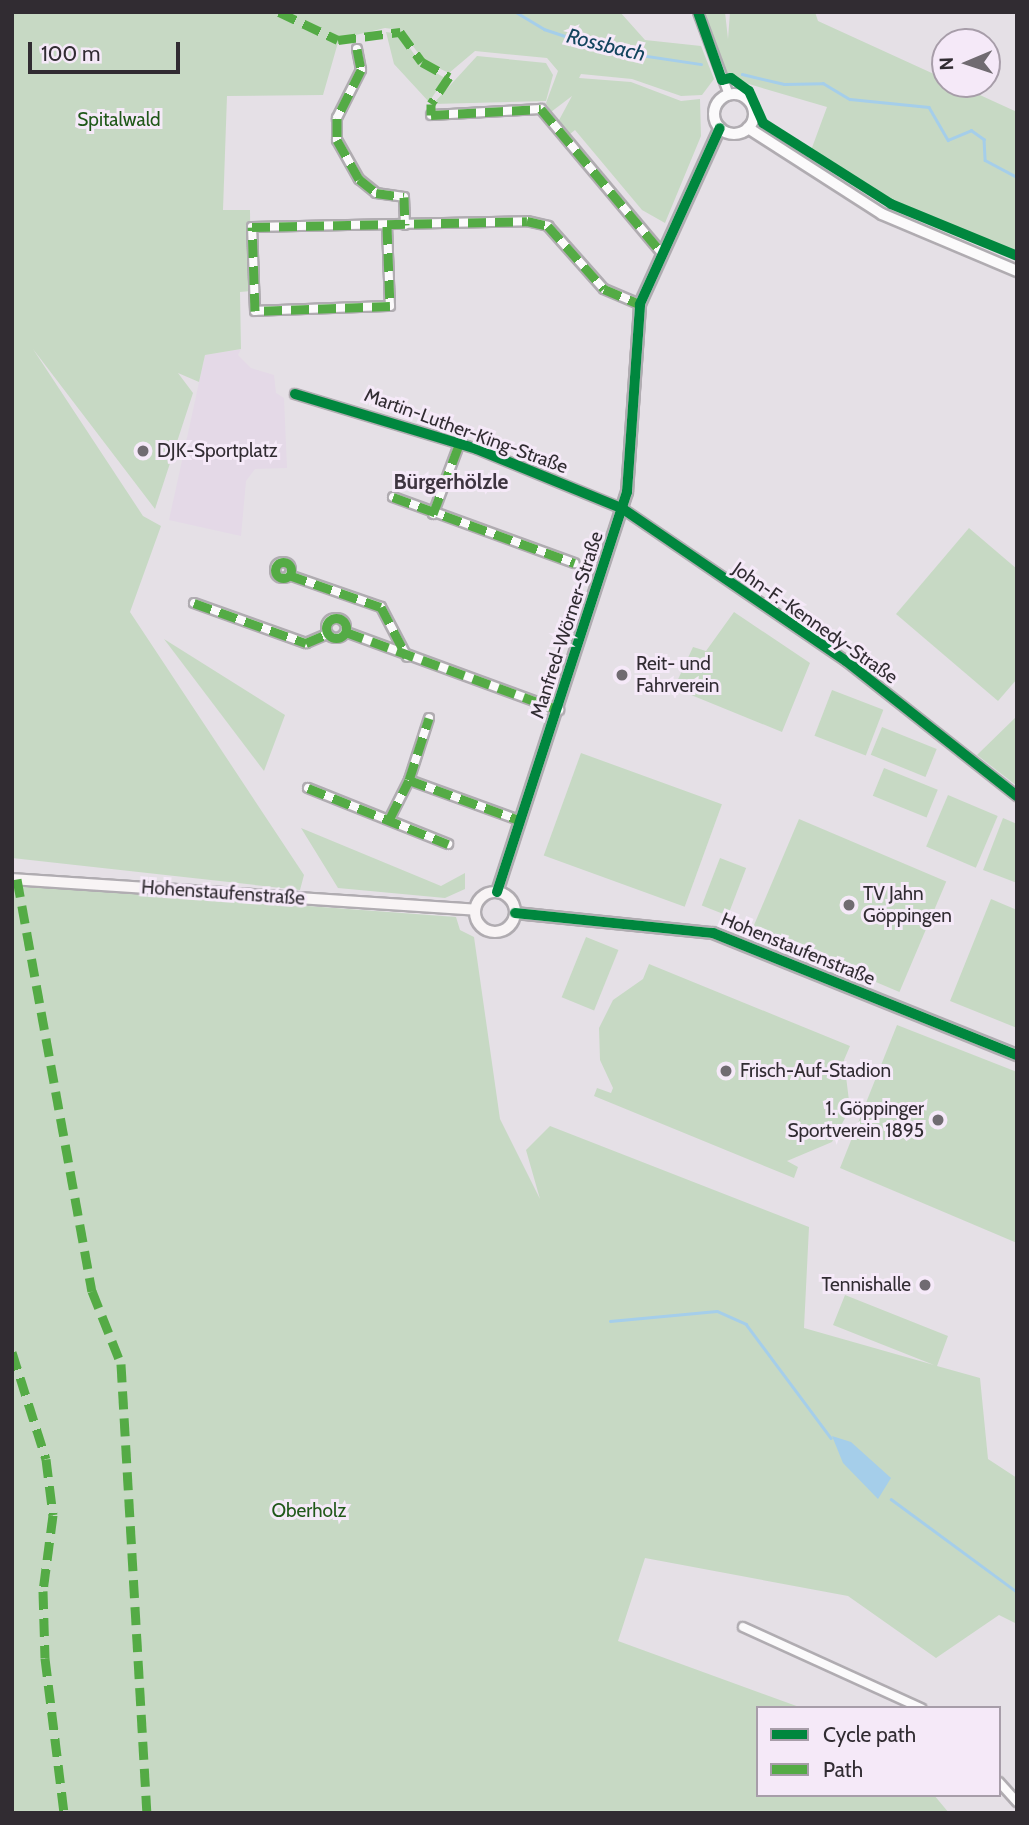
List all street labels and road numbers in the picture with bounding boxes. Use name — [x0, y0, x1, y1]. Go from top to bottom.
street label: Martin-Luther-King-Straße — [361, 384, 571, 478]
street label: Manfred-Wörner-Straße — [526, 529, 608, 721]
street label: John-F.-Kennedy-Straße — [728, 557, 902, 689]
street label: Hohenstaufenstraße — [140, 876, 306, 910]
street label: Hohenstaufenstraße — [718, 908, 878, 990]

